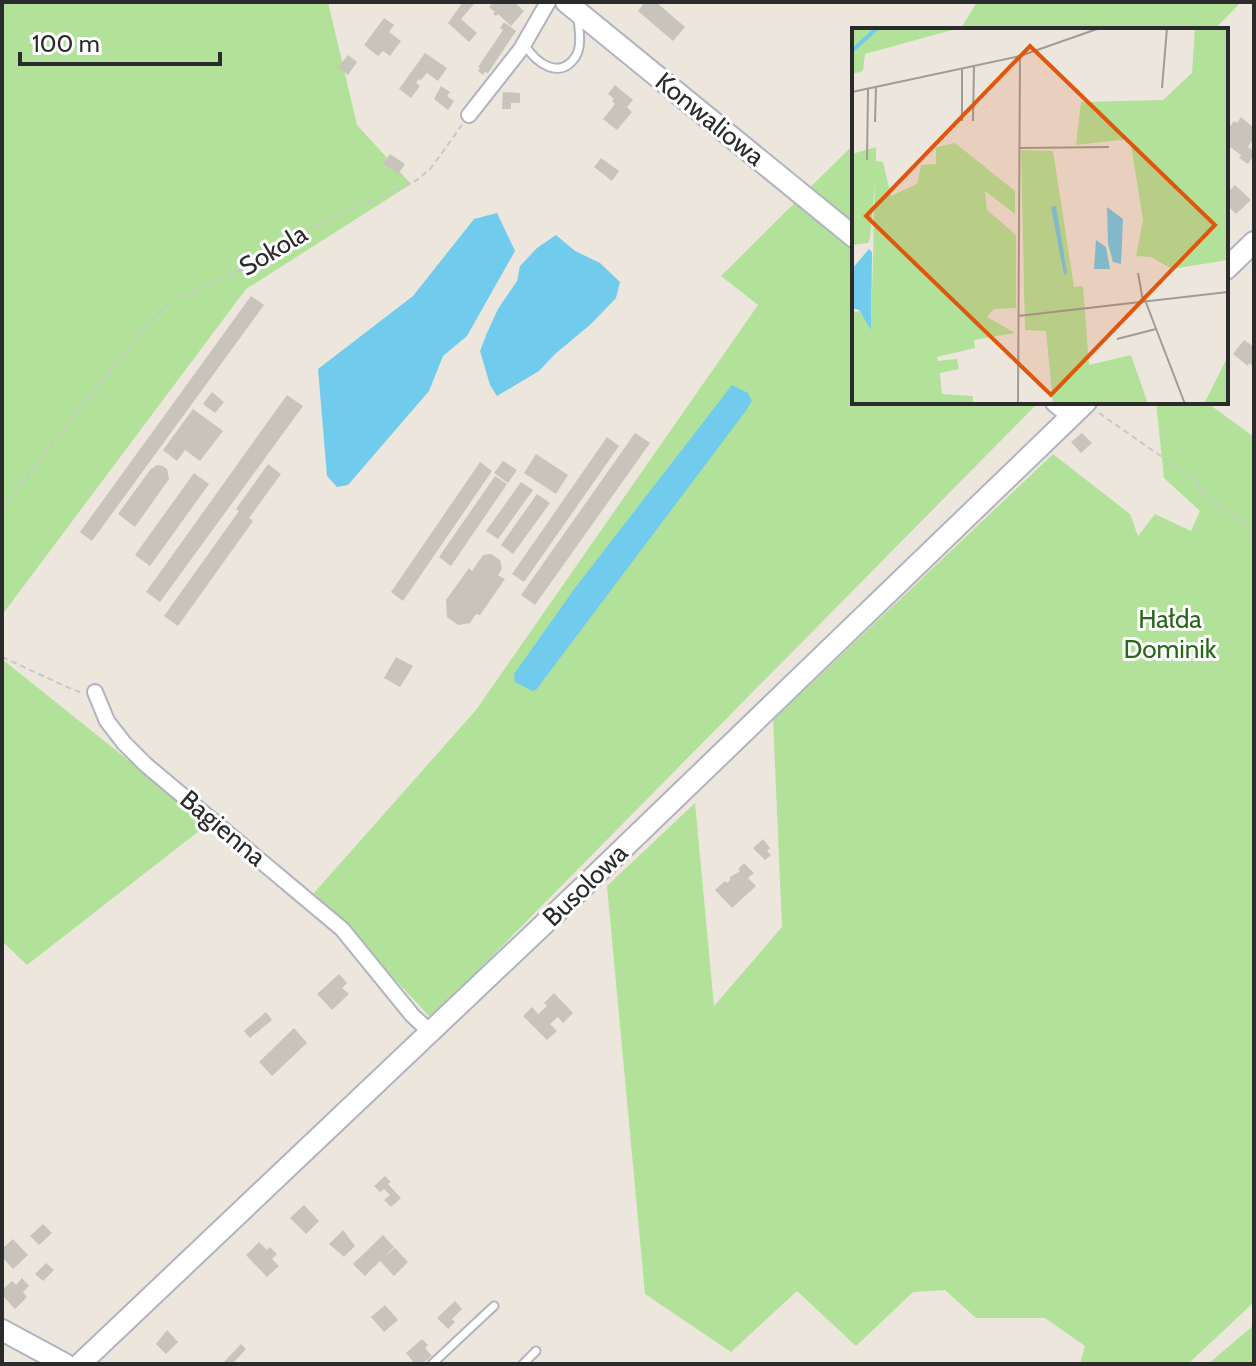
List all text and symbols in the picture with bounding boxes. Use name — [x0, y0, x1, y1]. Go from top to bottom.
scale bar — [20, 16, 220, 66]
inset map — [852, 28, 1228, 404]
text: 100 m — [32, 29, 100, 58]
street label: Konwaliowa — [649, 65, 771, 173]
street label: Sokola — [233, 217, 313, 283]
park label: Hałda Dominik — [1123, 603, 1217, 665]
street label: Bagienna — [174, 783, 273, 873]
street label: Busolowa — [536, 836, 634, 933]

